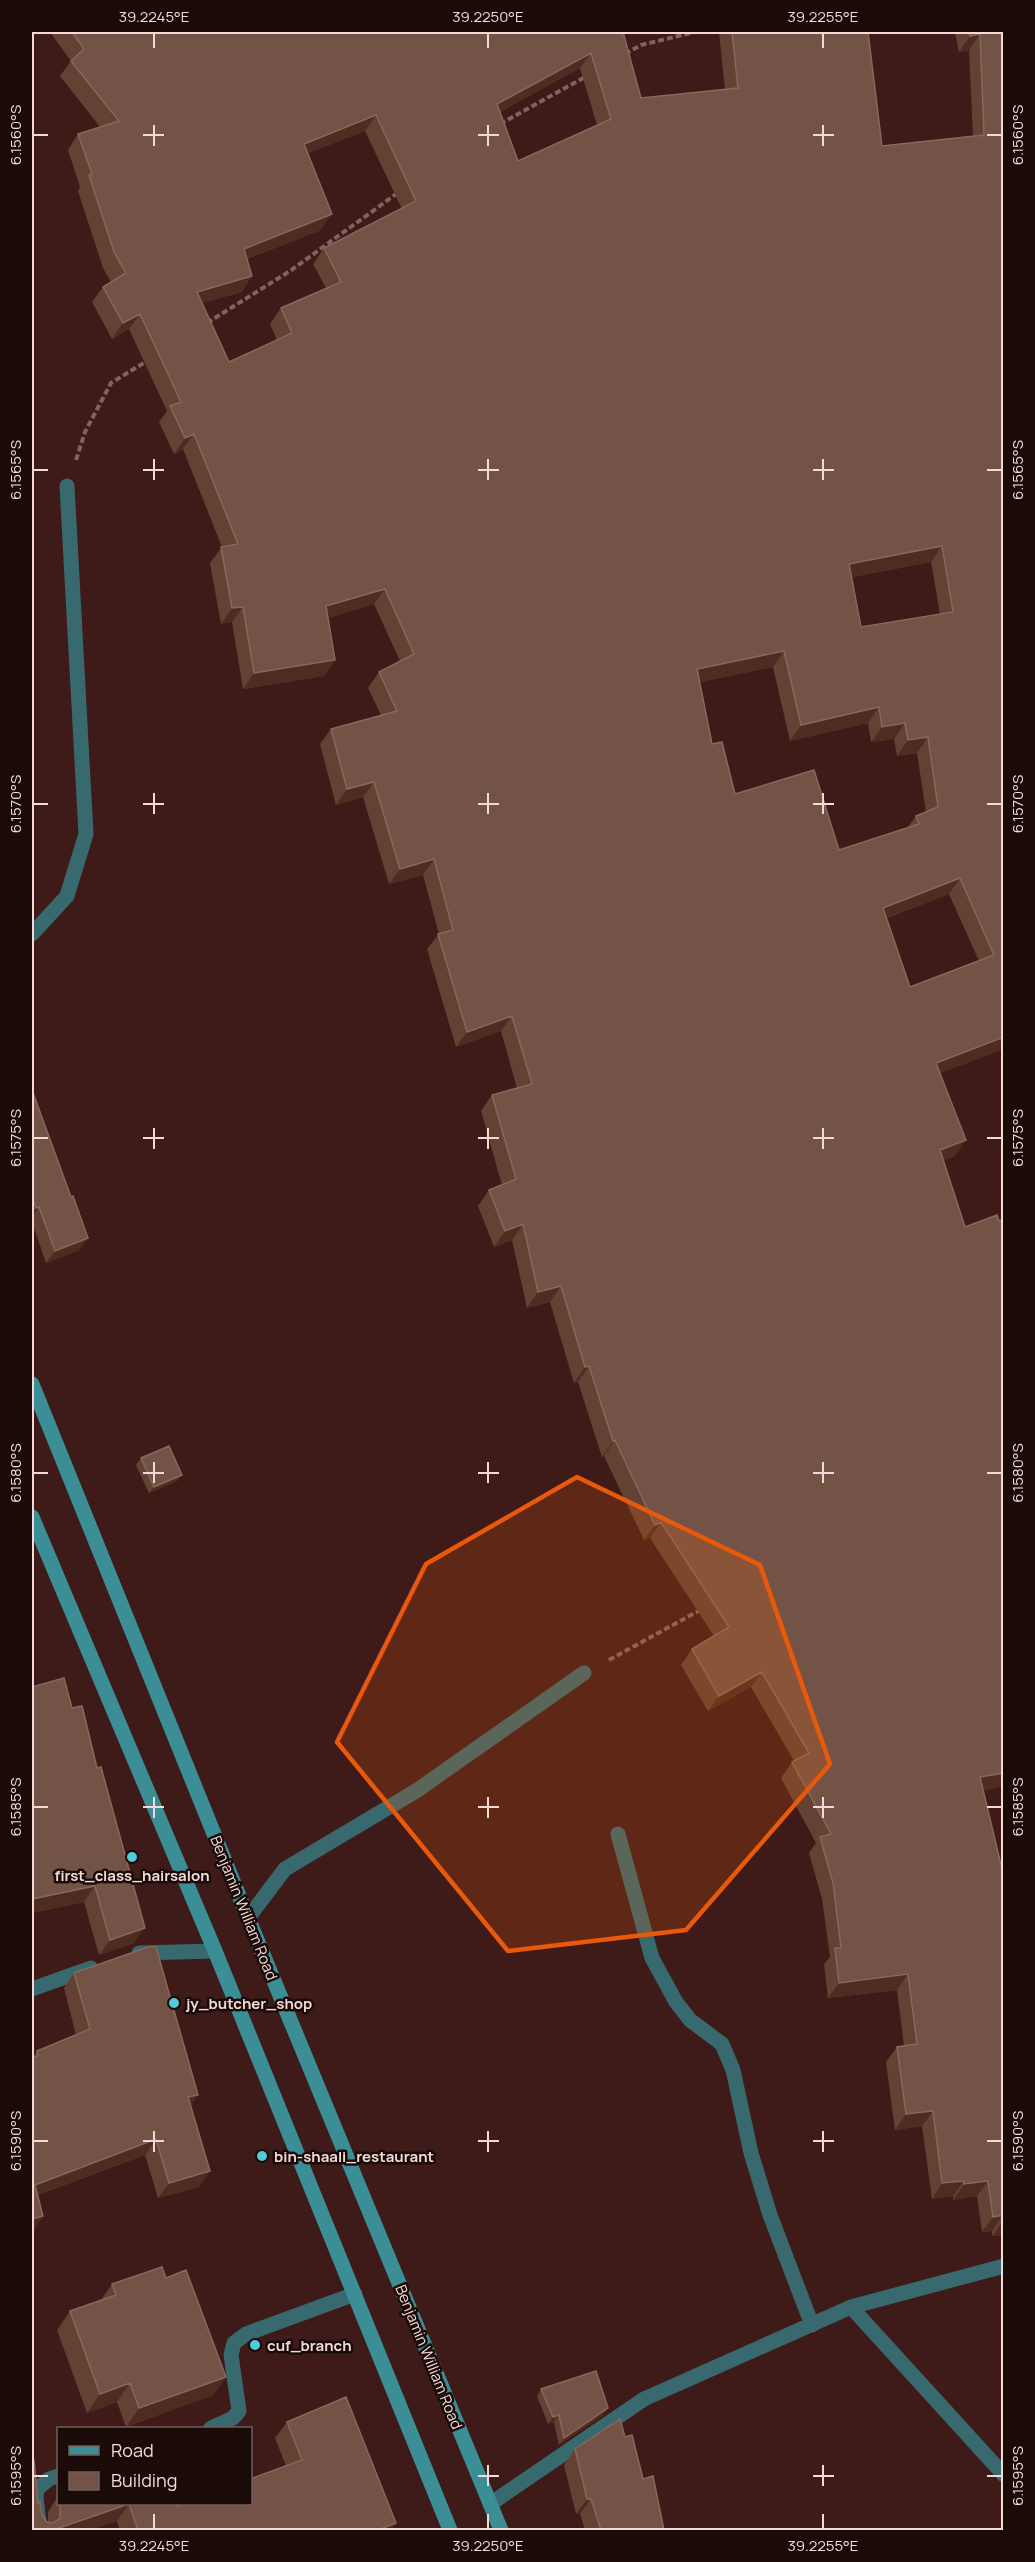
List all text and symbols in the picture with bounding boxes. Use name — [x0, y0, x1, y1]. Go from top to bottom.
text: 39.2245°E — [119, 6, 189, 27]
text: 39.2250°E — [452, 6, 524, 27]
text: 39.2255°E — [788, 6, 858, 27]
text: 6.1560°S — [5, 105, 26, 165]
text: 6.1560°S — [1007, 105, 1028, 165]
text: 6.1565°S — [5, 440, 26, 500]
text: 6.1565°S — [1007, 440, 1028, 500]
text: 6.1570°S — [5, 775, 26, 833]
text: 6.1570°S — [1007, 775, 1028, 833]
text: 6.1575°S — [5, 1109, 26, 1167]
text: 6.1575°S — [1007, 1109, 1028, 1167]
text: 6.1580°S — [5, 1443, 26, 1503]
text: 6.1580°S — [1007, 1443, 1028, 1503]
text: 6.1585°S — [5, 1777, 26, 1837]
text: 6.1585°S — [1007, 1777, 1028, 1837]
street label: Benjamin William Road — [205, 1833, 283, 1983]
marker: first_class_hairsalon — [125, 1850, 139, 1864]
place label: first_class_hairsalon — [54, 1865, 210, 1886]
place label: jy_butcher_shop — [185, 1993, 312, 2014]
marker: jy_butcher_shop — [167, 1996, 181, 2010]
text: 6.1590°S — [5, 2111, 26, 2171]
text: 6.1590°S — [1007, 2111, 1028, 2171]
place label: bin-shaali_restaurant — [274, 2146, 434, 2167]
marker: bin-shaali_restaurant — [255, 2149, 269, 2163]
street label: Benjamin William Road — [390, 2282, 468, 2432]
place label: cuf_branch — [267, 2335, 352, 2356]
marker: cuf_branch — [248, 2338, 262, 2352]
legend — [57, 2427, 252, 2505]
text: Road — [111, 2438, 154, 2462]
text: 6.1595°S — [5, 2446, 26, 2506]
text: 6.1595°S — [1007, 2446, 1028, 2506]
text: Building — [111, 2468, 177, 2492]
text: 39.2245°E — [119, 2535, 189, 2556]
text: 39.2250°E — [452, 2535, 524, 2556]
text: 39.2255°E — [788, 2535, 858, 2556]

